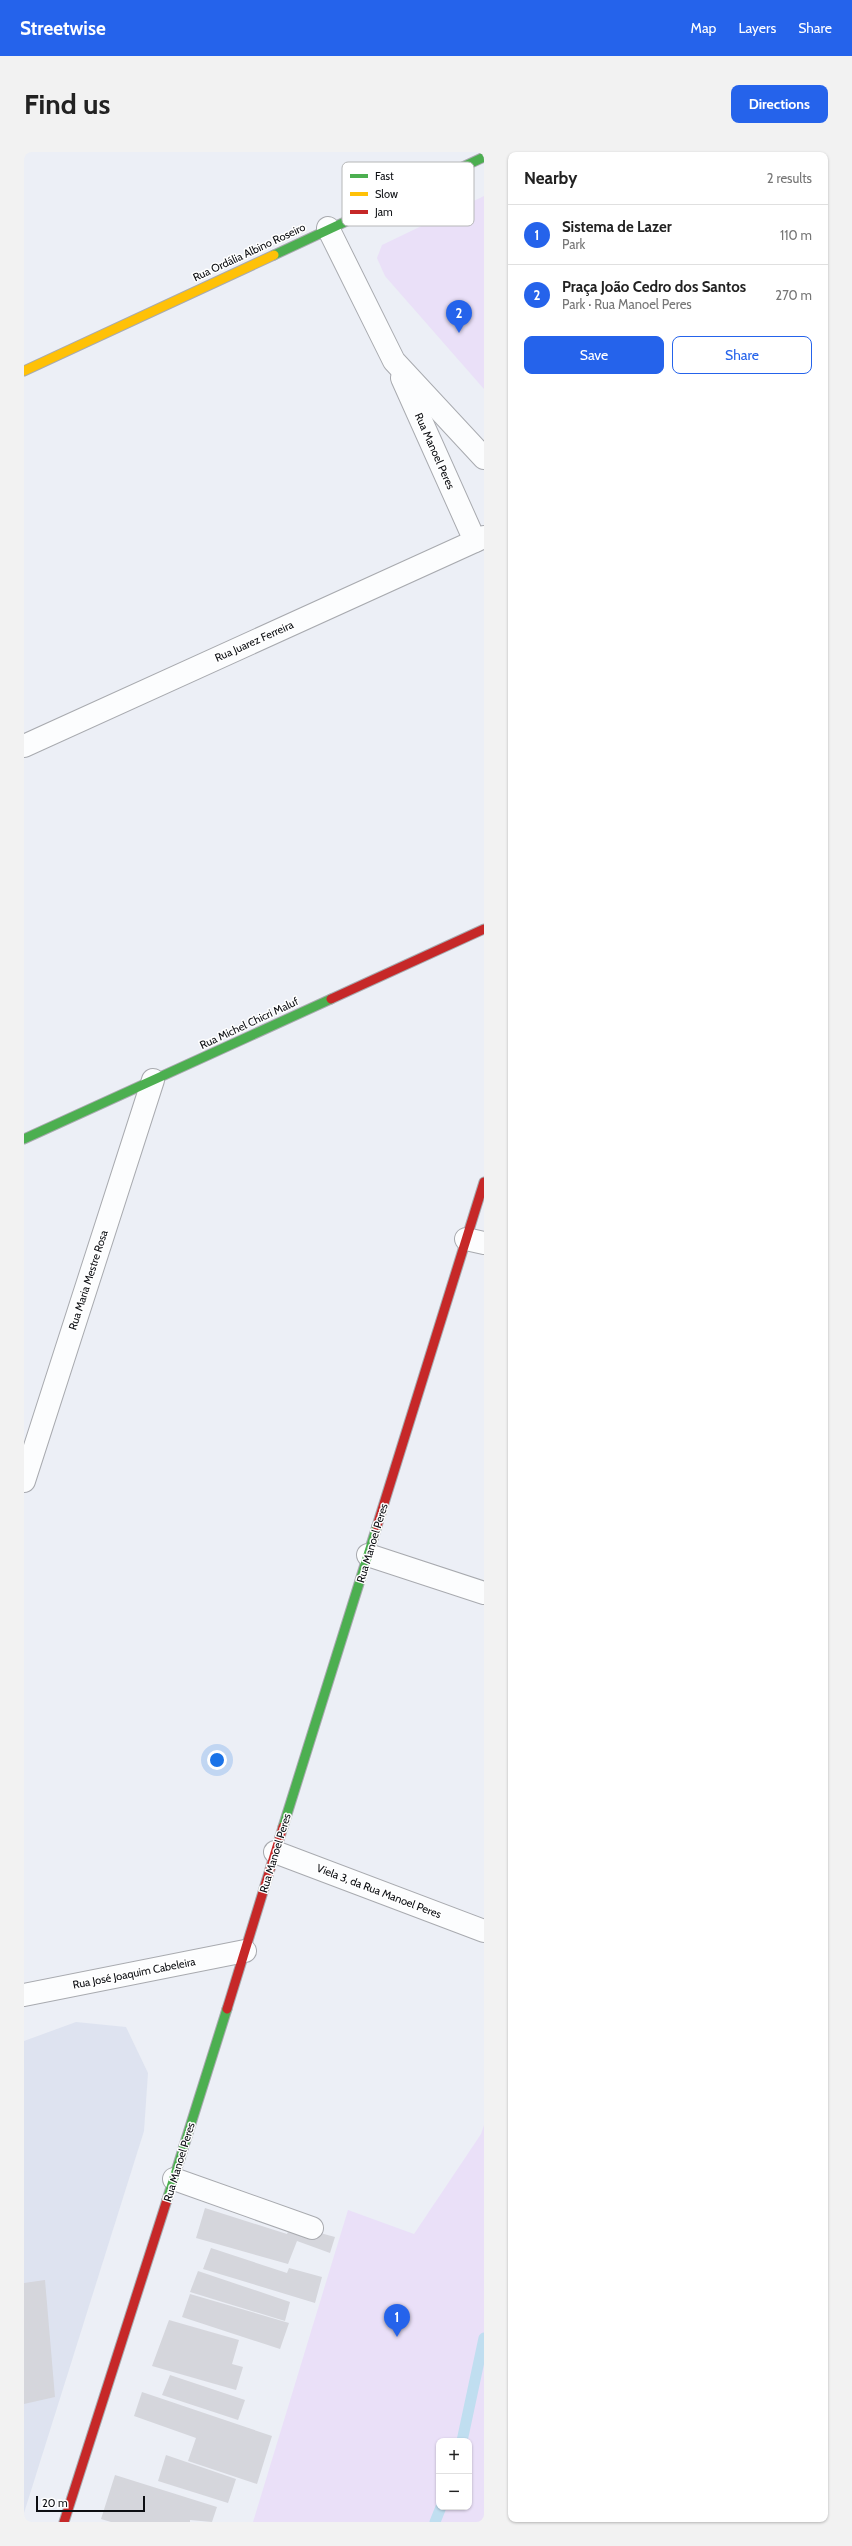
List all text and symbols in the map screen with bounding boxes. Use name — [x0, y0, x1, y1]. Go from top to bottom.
text: Streetwise — [20, 17, 106, 40]
text: Map — [691, 19, 716, 37]
text: Layers — [738, 19, 776, 37]
text: Share — [798, 19, 832, 37]
button: Directions — [731, 85, 828, 123]
text: Find us — [24, 87, 110, 121]
legend — [342, 162, 474, 226]
text: Nearby — [524, 168, 577, 188]
text: Fast — [375, 169, 394, 183]
text: 2 results — [767, 170, 812, 186]
text: Slow — [375, 187, 398, 201]
text: Jam — [374, 205, 393, 219]
text: Sistema de Lazer — [562, 218, 672, 236]
street label: Rua Ordália Albino Roseiro — [190, 220, 308, 284]
text: 1 — [535, 227, 539, 243]
text: 110 m — [780, 227, 812, 243]
text: Park — [562, 236, 585, 252]
text: Praça João Cedro dos Santos — [562, 278, 746, 296]
text: 2 — [534, 287, 540, 303]
text: 270 m — [775, 287, 812, 303]
text: Park · Rua Manoel Peres — [562, 296, 692, 312]
pin: 2 — [446, 300, 472, 333]
button: Save — [524, 336, 664, 374]
button: Share — [672, 336, 812, 374]
street label: Rua Manoel Peres — [412, 411, 458, 492]
street label: Rua Juarez Ferreira — [212, 617, 296, 665]
street label: Rua Michel Chicri Maluf — [197, 994, 301, 1052]
street label: Rua Maria Mestre Rosa — [65, 1228, 111, 1332]
street label: Rua Manoel Peres — [353, 1501, 391, 1584]
your location — [207, 1750, 227, 1770]
street label: Rua Manoel Peres — [256, 1811, 294, 1894]
street label: Viela 3, da Rua Manoel Peres — [315, 1861, 444, 1921]
street label: Rua José Joaquim Cabeleira — [71, 1954, 197, 1992]
street label: Rua Manoel Peres — [160, 2120, 198, 2203]
pin: 1 — [384, 2304, 410, 2337]
map controls — [436, 2438, 472, 2510]
button: + — [436, 2438, 472, 2474]
button: − — [436, 2474, 472, 2510]
scale bar — [36, 2494, 145, 2513]
text: 20 m — [42, 2496, 68, 2510]

